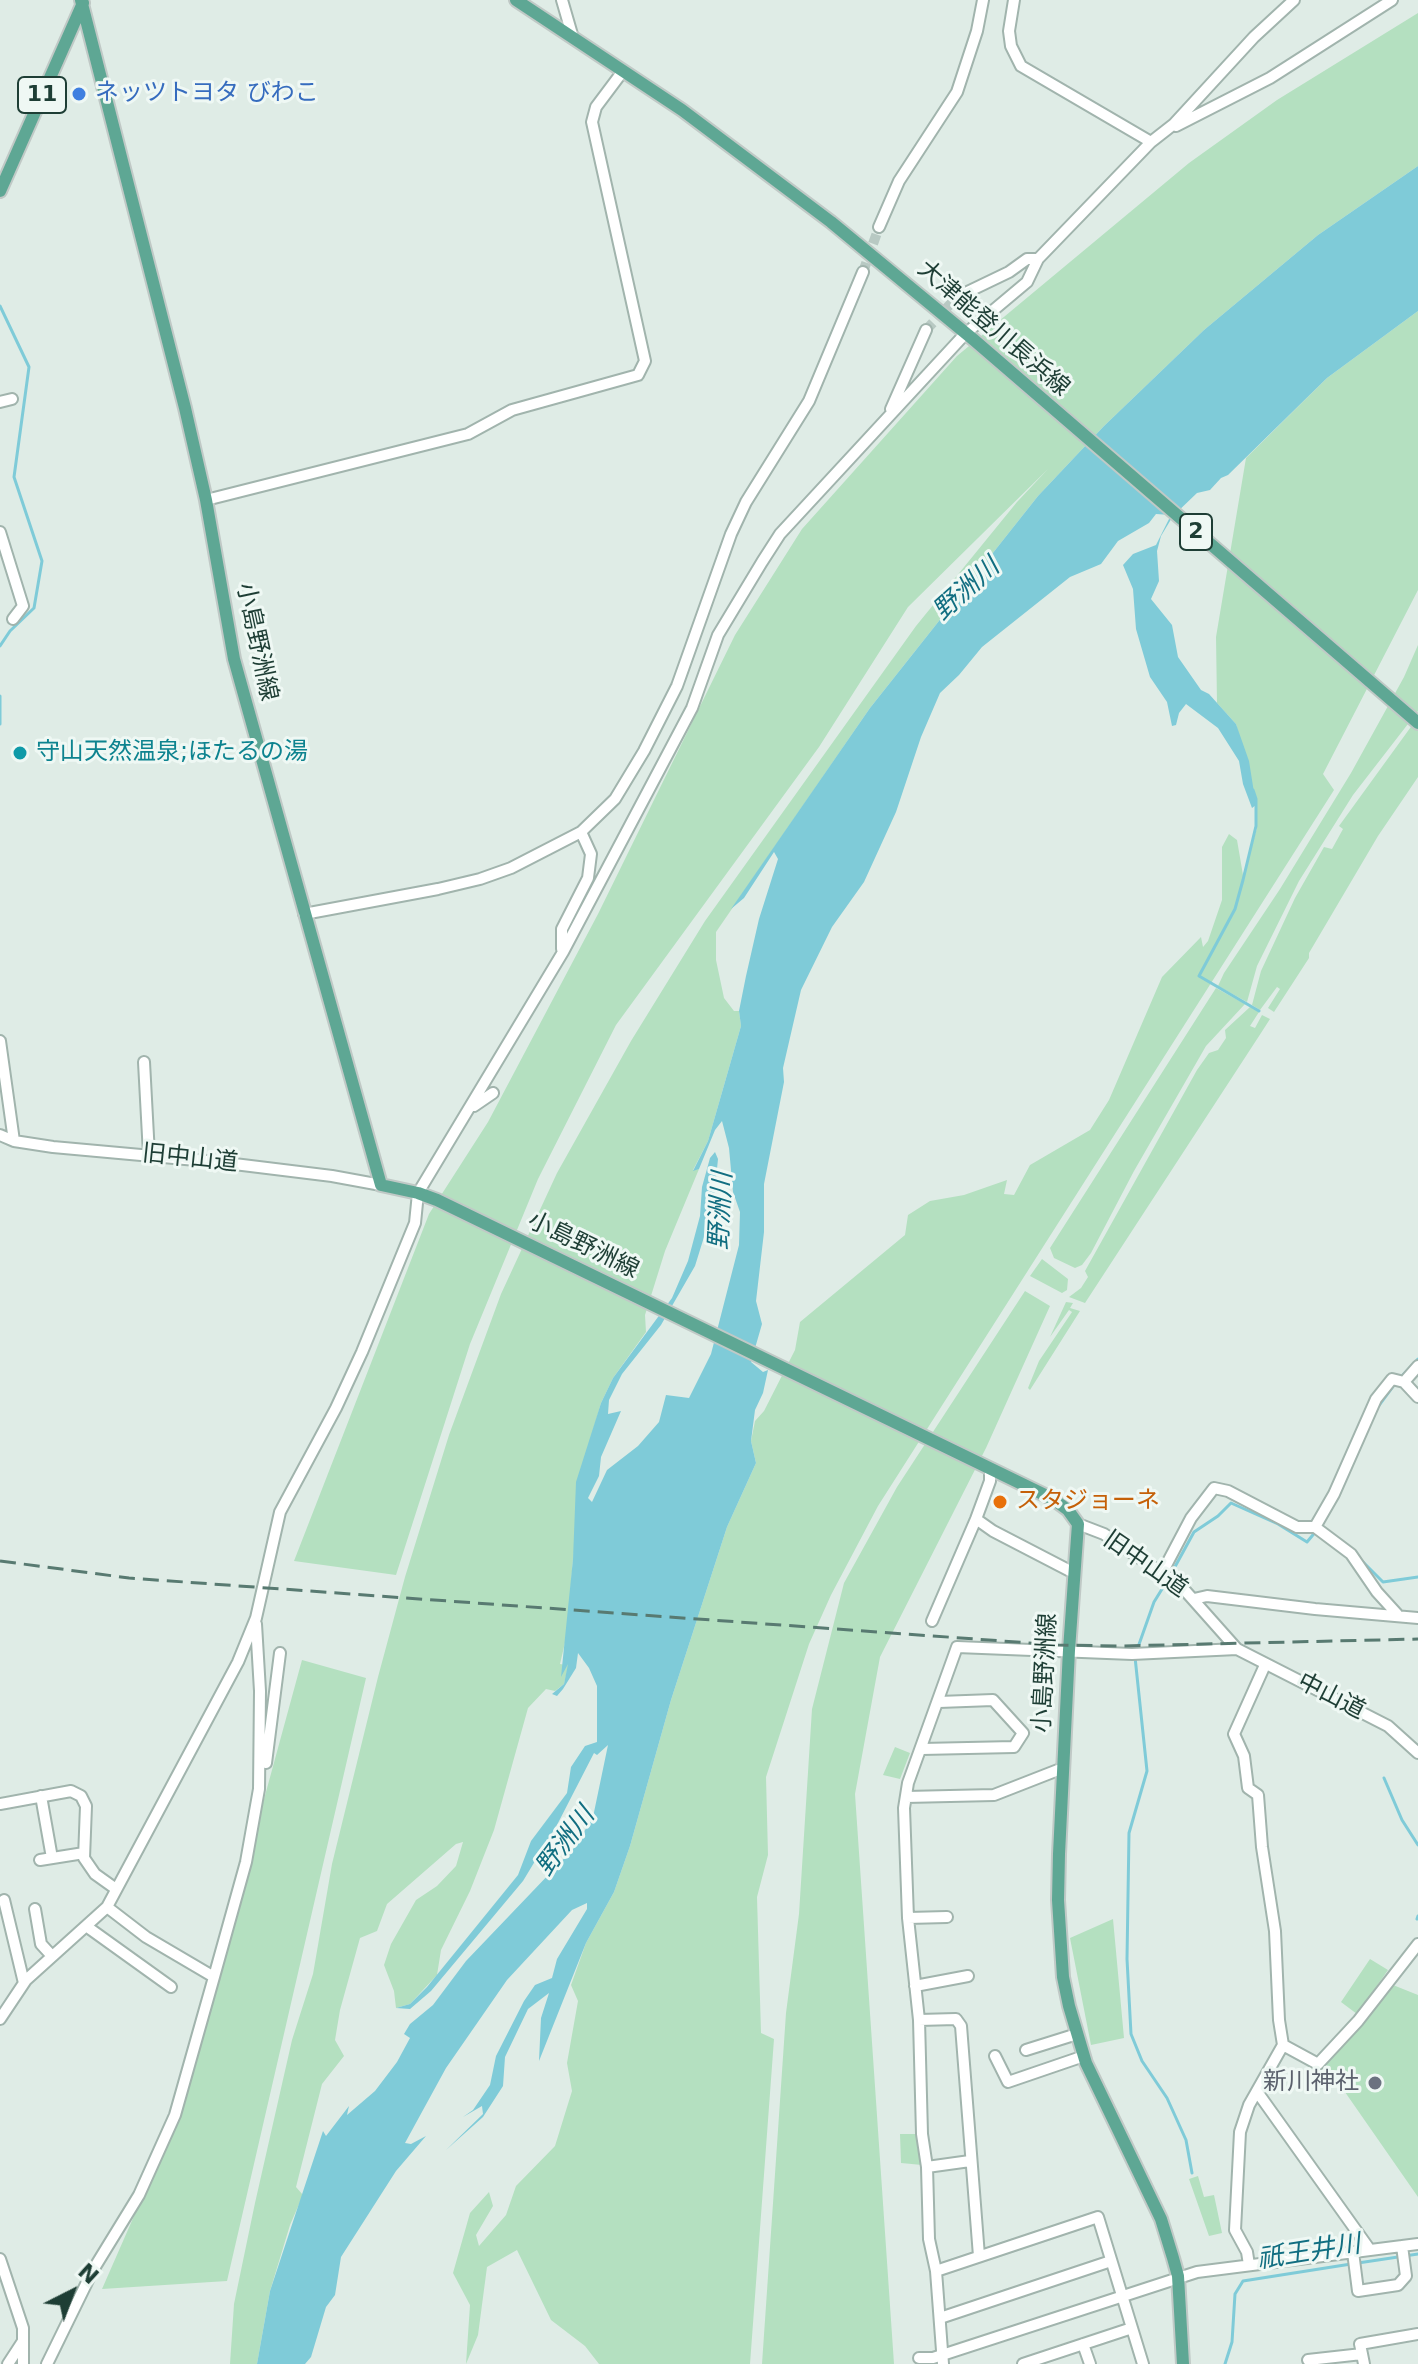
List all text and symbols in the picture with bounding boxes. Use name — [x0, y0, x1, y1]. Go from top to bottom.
road number: 11 — [18, 77, 66, 113]
place label: ネッツトヨタ びわこ — [95, 80, 319, 108]
marker: ネッツトヨタ びわこ — [70, 85, 88, 103]
street label: 大津能登川長浜線 — [911, 255, 1075, 403]
road number: 2 — [1180, 514, 1212, 550]
water label: 野洲川 — [928, 552, 1006, 628]
street label: 小島野洲線 — [229, 580, 283, 704]
place label: 守山天然温泉;ほたるの湯 — [36, 739, 308, 767]
marker: 守山天然温泉;ほたるの湯 — [11, 744, 29, 762]
street label: 旧中山道 — [141, 1140, 239, 1178]
water label: 野洲川 — [704, 1171, 740, 1251]
street label: 小島野洲線 — [523, 1207, 643, 1285]
place label: スタジョーネ — [1016, 1488, 1160, 1516]
marker: スタジョーネ — [991, 1493, 1009, 1511]
street label: 旧中山道 — [1097, 1526, 1193, 1604]
street label: 小島野洲線 — [1028, 1612, 1064, 1734]
street label: 中山道 — [1292, 1668, 1370, 1726]
water label: 野洲川 — [530, 1801, 602, 1883]
place label: 新川神社 — [1263, 2069, 1359, 2097]
marker: 新川神社 — [1366, 2074, 1384, 2092]
water label: 祇王井川 — [1255, 2229, 1363, 2277]
north arrow — [32, 2252, 112, 2332]
text: N — [73, 2258, 104, 2289]

